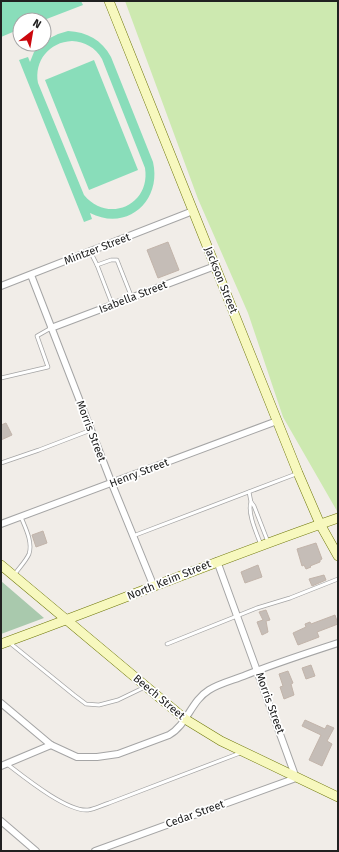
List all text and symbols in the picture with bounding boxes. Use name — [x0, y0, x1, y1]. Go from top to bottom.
north arrow — [12, 12, 52, 52]
text: N — [30, 16, 43, 31]
street label: Mintzer Street — [62, 230, 132, 268]
street label: Jackson Street — [202, 245, 240, 315]
street label: Isabella Street — [97, 278, 169, 316]
street label: Morris Street — [73, 399, 109, 463]
street label: Henry Street — [108, 456, 170, 490]
street label: North Keim Street — [125, 557, 213, 603]
street label: Morris Street — [253, 670, 287, 736]
street label: Beech Street — [131, 672, 187, 722]
street label: Cedar Street — [164, 797, 226, 831]

